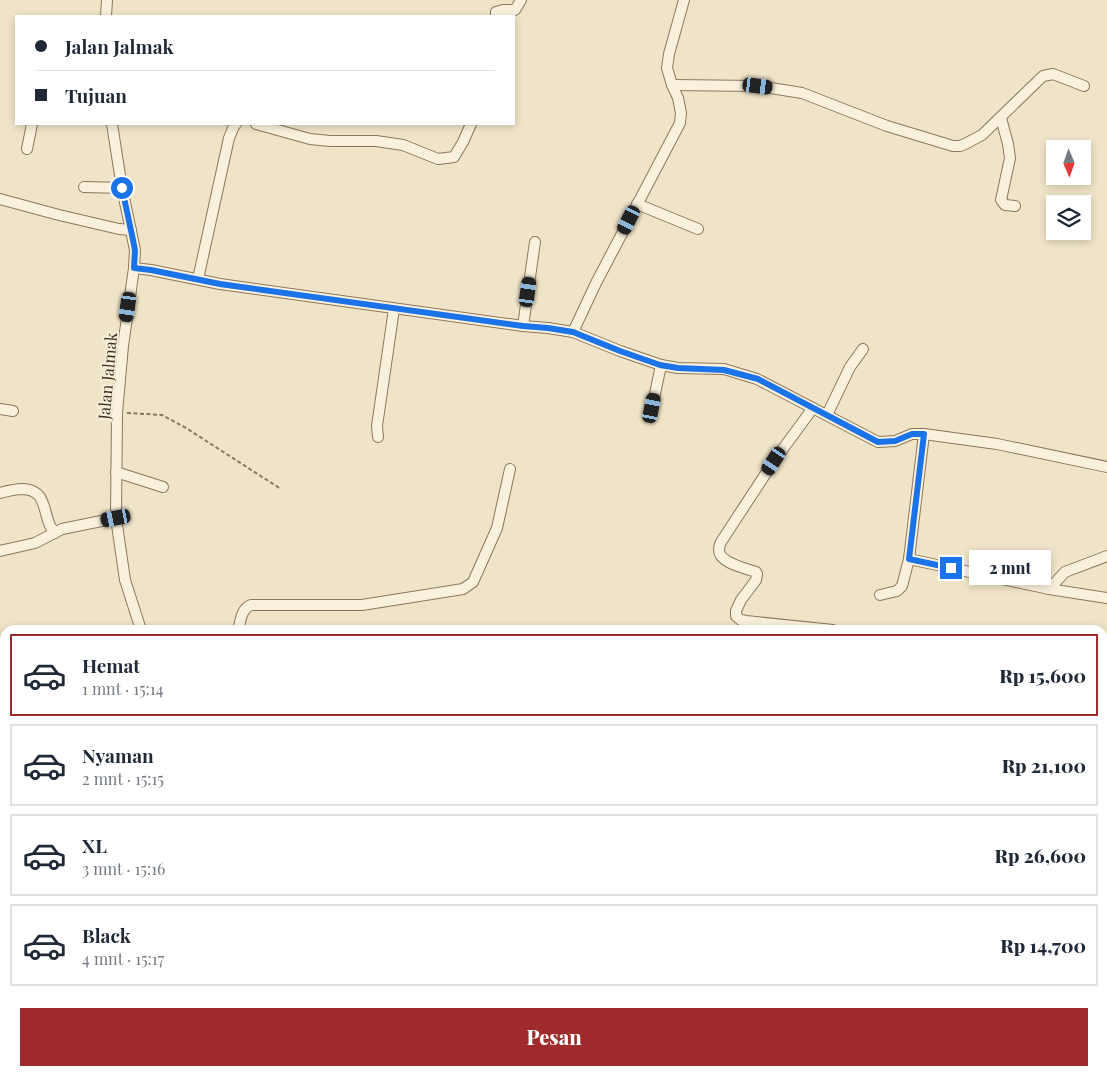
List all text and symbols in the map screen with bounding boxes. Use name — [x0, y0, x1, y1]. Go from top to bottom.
text: Jalan Jalmak — [65, 33, 174, 59]
car — [742, 77, 773, 95]
text: Tujuan — [65, 82, 127, 108]
north arrow — [1046, 140, 1091, 185]
map controls — [1046, 140, 1091, 240]
route start — [111, 177, 133, 199]
button: layers — [1046, 195, 1091, 240]
car — [615, 203, 642, 237]
car — [518, 276, 537, 308]
car — [118, 291, 137, 323]
street label: Jalan Jalmak — [93, 331, 121, 421]
car — [641, 392, 662, 424]
car — [759, 444, 788, 478]
car — [99, 508, 132, 528]
callout: 2 mnt — [968, 550, 1051, 586]
route end — [940, 557, 962, 579]
text: 2 mnt — [989, 557, 1031, 578]
text: Hemat — [82, 652, 140, 678]
icon: car — [22, 653, 67, 698]
text: Rp 15,600 — [999, 662, 1086, 688]
text: 1 mnt · 15:14 — [82, 678, 164, 699]
text: Nyaman — [82, 742, 154, 768]
icon: car — [22, 743, 67, 788]
text: Rp 21,100 — [1002, 752, 1086, 778]
text: 2 mnt · 15:15 — [82, 768, 164, 789]
text: XL — [82, 832, 107, 858]
icon: car — [22, 833, 67, 878]
text: Rp 26,600 — [995, 842, 1086, 868]
text: 3 mnt · 15:16 — [82, 858, 165, 879]
text: Black — [82, 922, 131, 948]
icon: car — [22, 923, 67, 968]
text: Rp 14,700 — [1000, 932, 1086, 958]
text: 4 mnt · 15:17 — [82, 948, 164, 969]
button: Pesan — [20, 1008, 1088, 1066]

